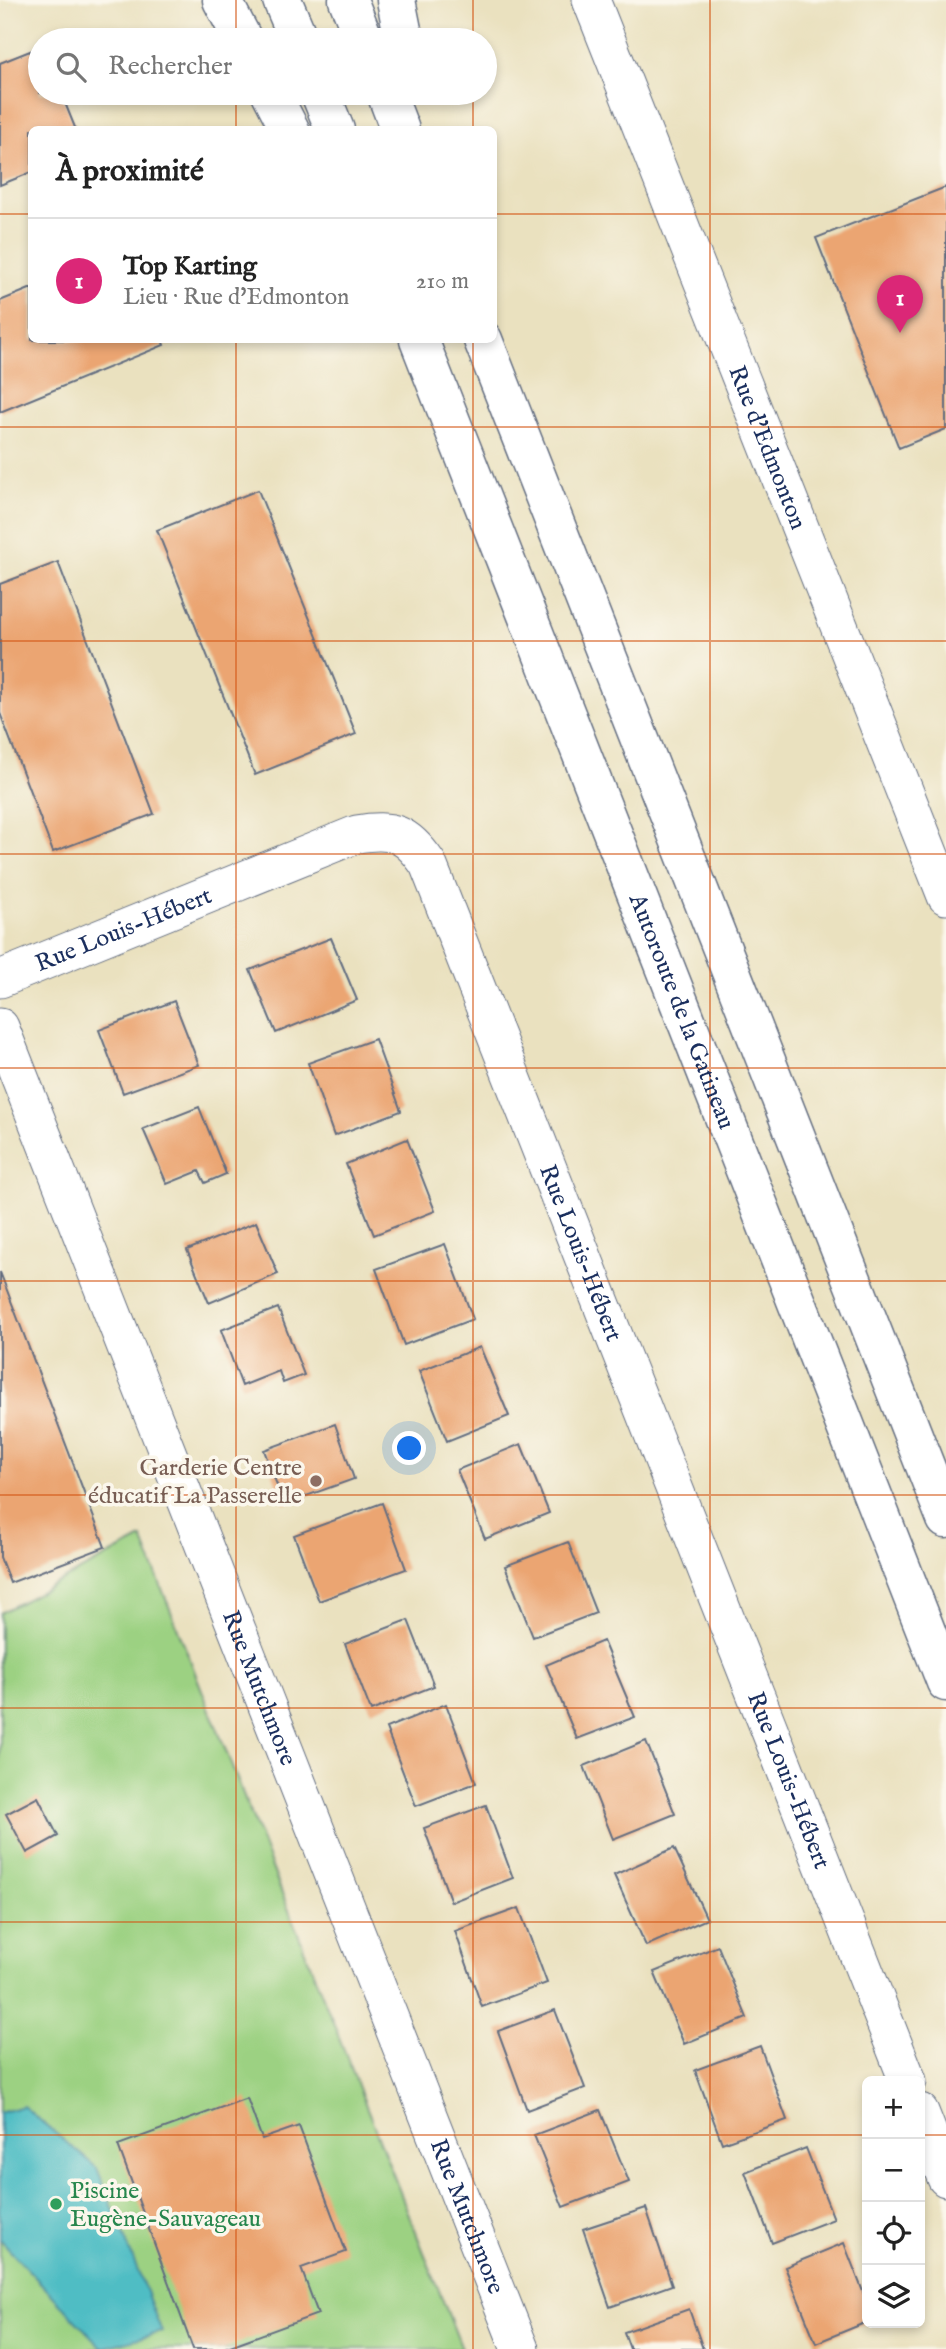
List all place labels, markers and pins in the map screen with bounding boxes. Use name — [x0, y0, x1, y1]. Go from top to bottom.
pin: 1 — [877, 275, 923, 333]
place label: Garderie Centre éducatif La Passerelle — [88, 1453, 302, 1512]
marker: Garderie Centre éducatif La Passerelle — [308, 1473, 324, 1489]
place label: Piscine Eugène-Sauvageau — [70, 2176, 261, 2235]
marker: Piscine Eugène-Sauvageau — [48, 2196, 64, 2212]

